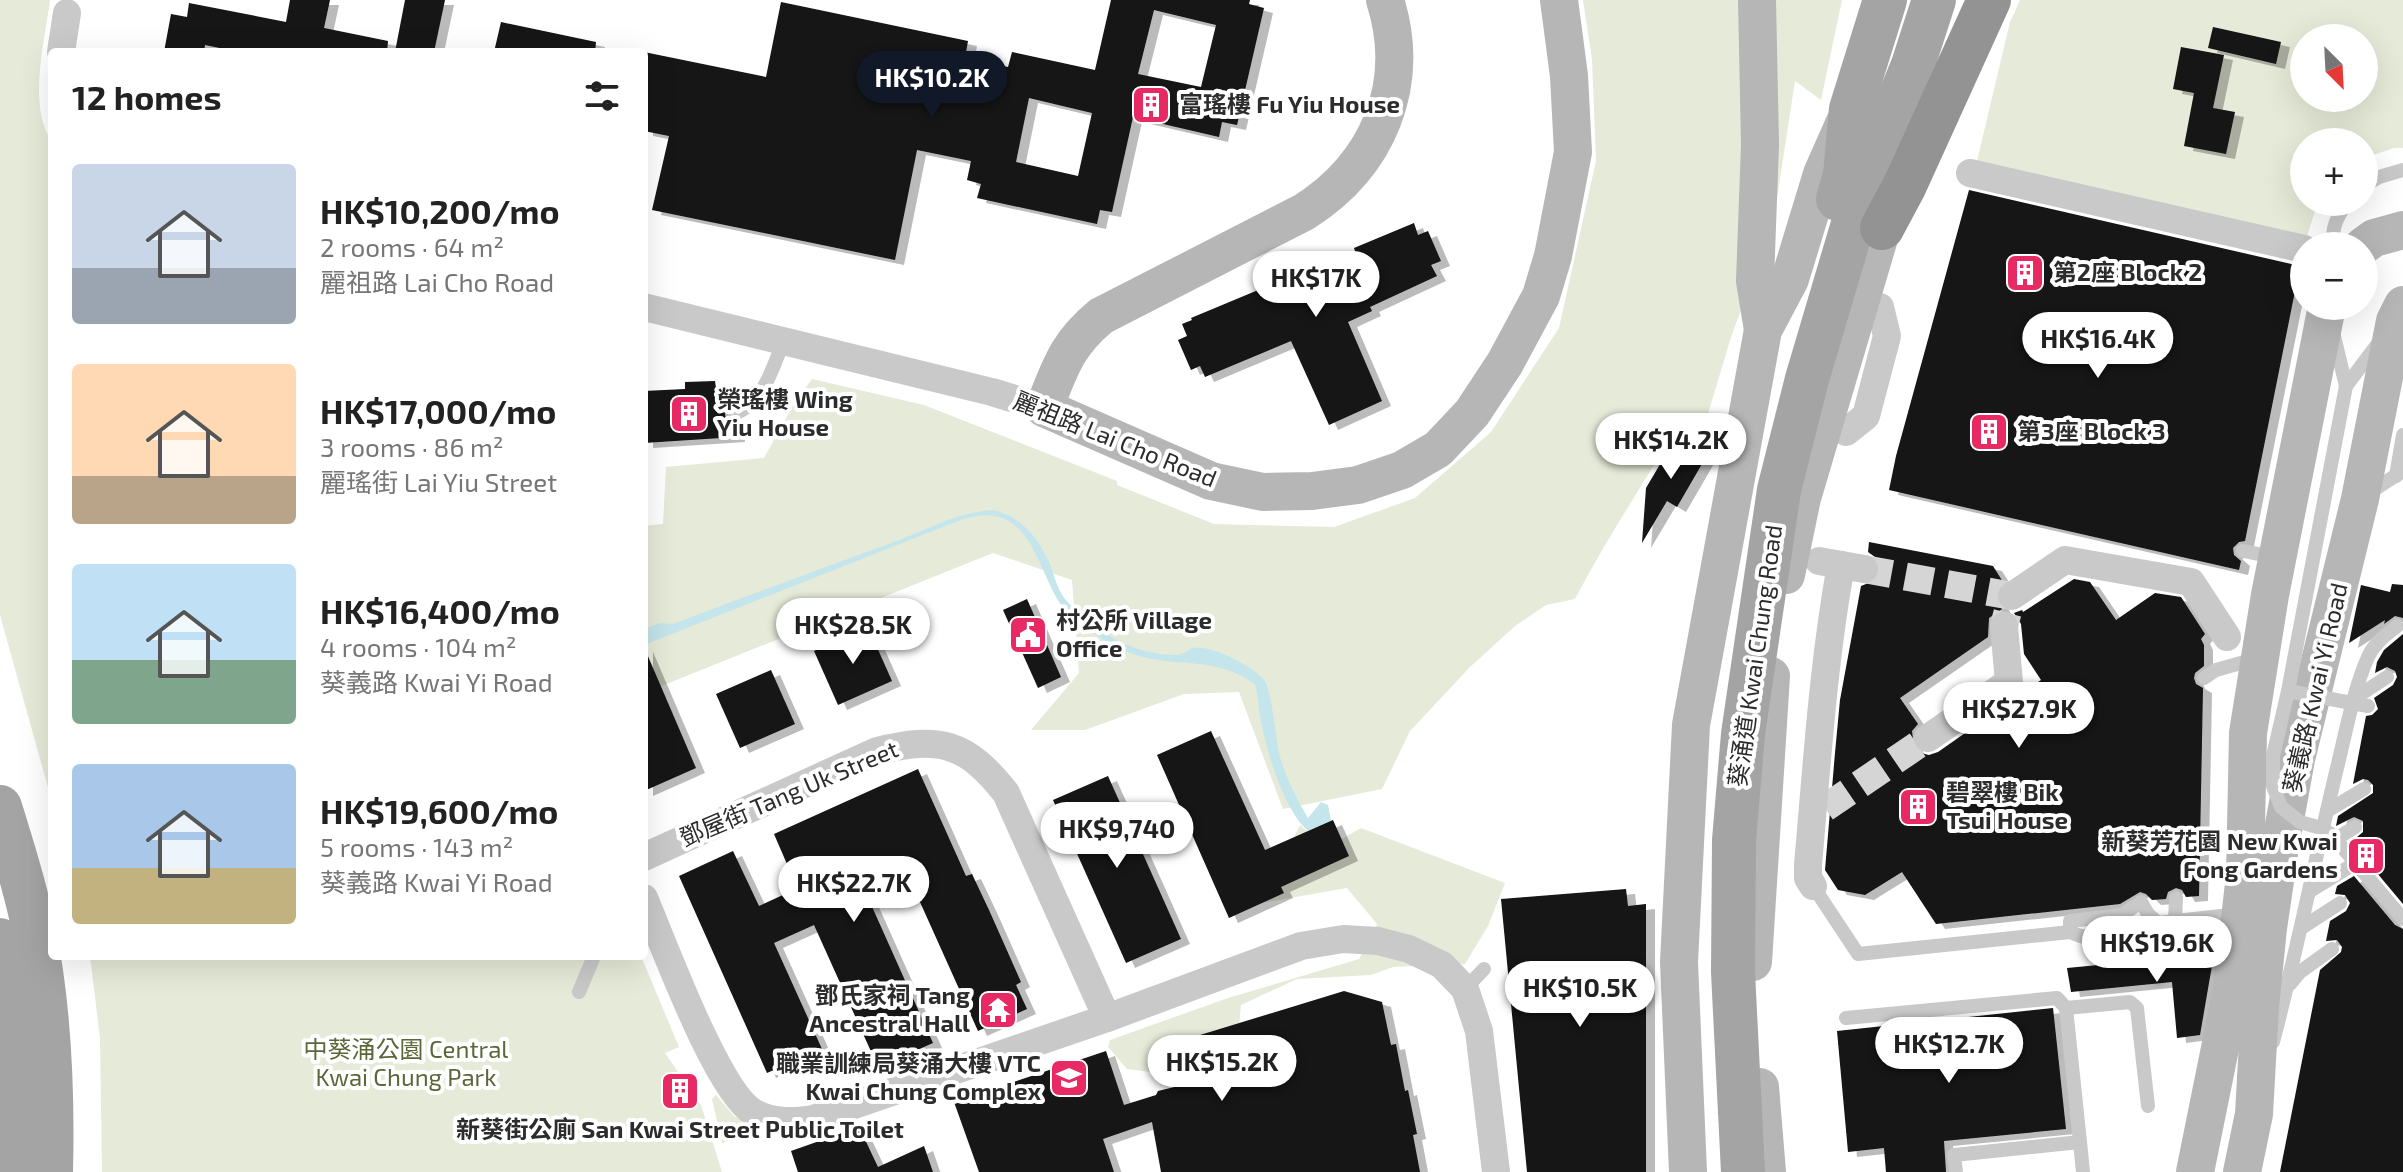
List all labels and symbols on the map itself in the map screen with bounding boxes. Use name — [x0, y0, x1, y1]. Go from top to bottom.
north arrow — [2290, 24, 2378, 112]
pin: HK$10.2K — [849, 51, 1015, 119]
building icon: 富瑤樓 Fu Yiu House — [1130, 84, 1172, 126]
place label: 富瑤樓 Fu Yiu House — [1179, 89, 1400, 118]
pin: HK$17K — [1251, 251, 1381, 319]
building icon: 第2座 Block 2 — [2004, 252, 2046, 294]
place label: 第2座 Block 2 — [2053, 257, 2202, 286]
pin: HK$16.4K — [2015, 312, 2181, 380]
place label: 榮瑤樓 Wing Yiu House — [717, 384, 853, 441]
street label: 麗祖路 Lai Cho Road — [1010, 385, 1221, 493]
building icon: 榮瑤樓 Wing Yiu House — [668, 393, 710, 435]
building icon: 第3座 Block 3 — [1968, 411, 2010, 453]
pin: HK$14.2K — [1588, 413, 1754, 481]
place label: 第3座 Block 3 — [2017, 416, 2166, 445]
street label: 葵涌道 Kwai Chung Road — [1722, 523, 1787, 789]
street label: 葵義路 Kwai Yi Road — [2276, 580, 2353, 796]
pin: HK$28.5K — [770, 598, 936, 666]
place label: 村公所 Village Office — [1056, 605, 1212, 662]
public building icon: 村公所 Village Office — [1007, 614, 1049, 656]
pin: HK$27.9K — [1936, 682, 2102, 750]
street label: 鄧屋街 Tang Uk Street — [675, 733, 902, 852]
place label: 碧翠樓 Bik Tsui House — [1946, 777, 2068, 834]
building icon: 碧翠樓 Bik Tsui House — [1897, 786, 1939, 828]
pin: HK$9,740 — [1034, 802, 1200, 870]
place label: 新葵芳花園 New Kwai Fong Gardens — [2102, 826, 2338, 883]
building icon: 新葵芳花園 New Kwai Fong Gardens — [2345, 835, 2387, 877]
pin: HK$22.7K — [771, 856, 937, 924]
pin: HK$19.6K — [2074, 916, 2240, 984]
pin: HK$10.5K — [1497, 961, 1663, 1029]
place label: 鄧氏家祠 Tang Ancestral Hall — [809, 980, 970, 1037]
temple icon: 鄧氏家祠 Tang Ancestral Hall — [977, 989, 1019, 1031]
pin: HK$12.7K — [1866, 1017, 2032, 1085]
park label: 中葵涌公園 Central Kwai Chung Park — [304, 1034, 508, 1091]
pin: HK$15.2K — [1139, 1035, 1305, 1103]
place label: 職業訓練局葵涌大樓 VTC Kwai Chung Complex — [776, 1048, 1041, 1105]
school or university icon: 職業訓練局葵涌大樓 VTC Kwai Chung Complex — [1048, 1057, 1090, 1099]
building icon: 新葵街公廁 San Kwai Street Public Toilet — [659, 1070, 701, 1112]
place label: 新葵街公廁 San Kwai Street Public Toilet — [456, 1114, 904, 1143]

